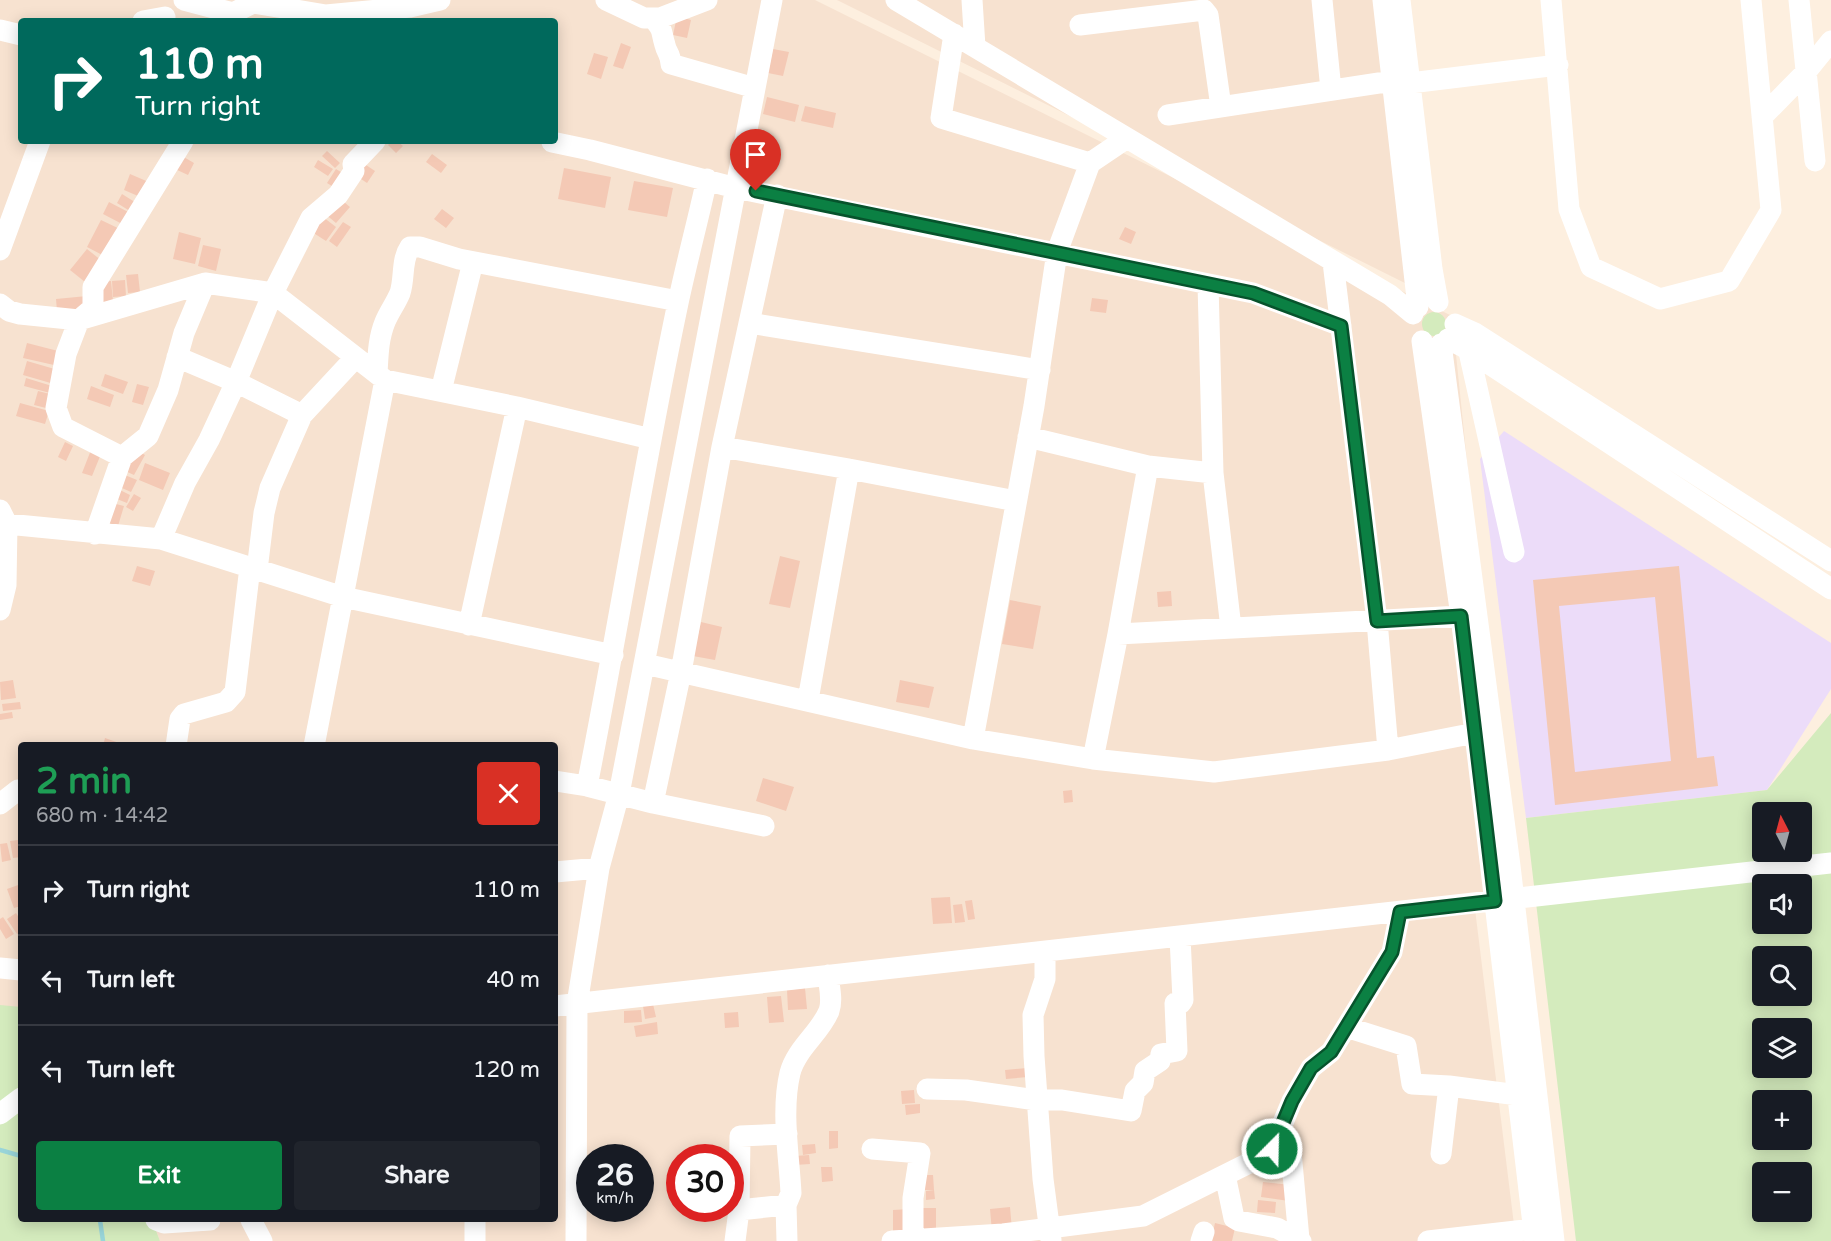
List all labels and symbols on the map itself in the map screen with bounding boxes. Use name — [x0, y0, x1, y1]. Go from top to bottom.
pin — [730, 129, 781, 191]
north arrow — [1752, 802, 1812, 862]
position arrow — [1240, 1117, 1304, 1181]
speed limit sign: 30 — [666, 1144, 744, 1222]

